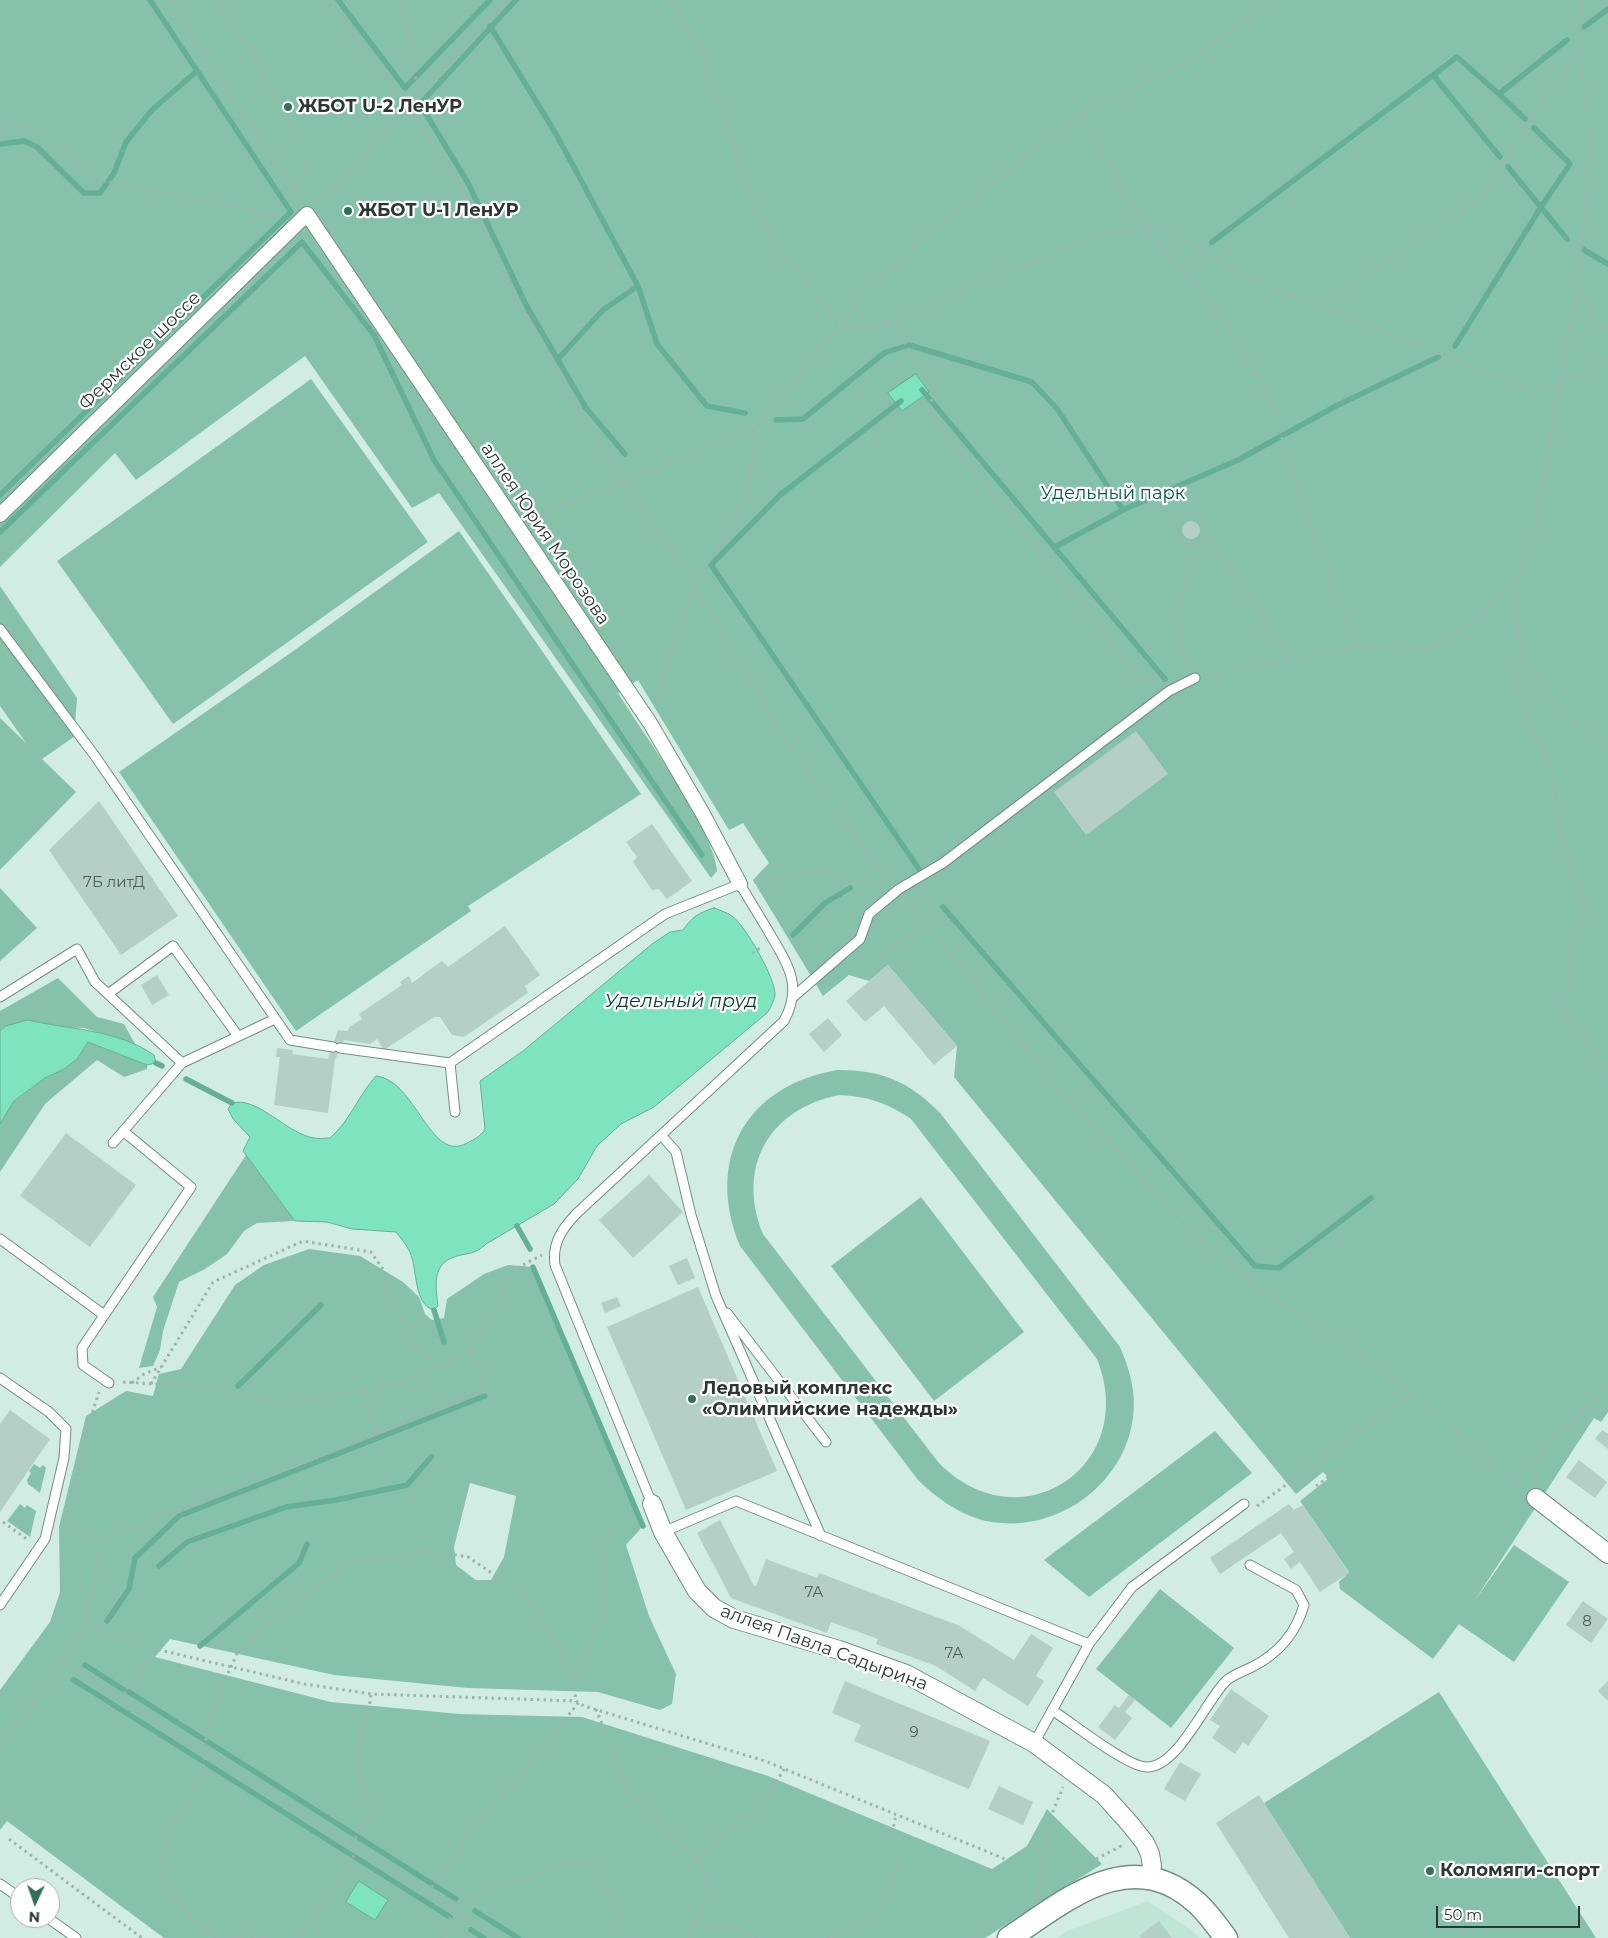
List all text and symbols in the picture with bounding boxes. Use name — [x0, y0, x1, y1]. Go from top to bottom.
place label: ЖБОТ U-2 ЛенУР — [298, 96, 462, 118]
marker: ЖБОТ U-2 ЛенУР — [282, 101, 294, 113]
place label: ЖБОТ U-1 ЛенУР — [358, 200, 518, 222]
marker: ЖБОТ U-1 ЛенУР — [342, 205, 354, 217]
street label: Фермское шоссе — [75, 287, 205, 415]
street label: аллея Юрия Морозова — [476, 439, 614, 629]
park label: Удельный парк — [1041, 483, 1185, 505]
house number: 7Б литД — [83, 874, 145, 892]
water label: Удельный пруд — [605, 990, 757, 1012]
place label: Ледовый комплекс «Олимпийские надежды» — [702, 1378, 958, 1420]
marker: Ледовый комплекс «Олимпийские надежды» — [686, 1393, 698, 1405]
house number: 7А — [804, 1584, 824, 1602]
street label: аллея Павла Садырина — [717, 1600, 931, 1696]
house number: 8 — [1582, 1613, 1592, 1631]
house number: 7А — [944, 1645, 964, 1663]
house number: 9 — [909, 1724, 919, 1742]
place label: Коломяги-спорт — [1440, 1860, 1600, 1882]
marker: Коломяги-спорт — [1424, 1865, 1436, 1877]
north arrow — [10, 1878, 60, 1928]
scale bar — [1438, 1896, 1582, 1928]
text: 50 m — [1444, 1905, 1482, 1924]
text: N — [28, 1908, 40, 1926]

